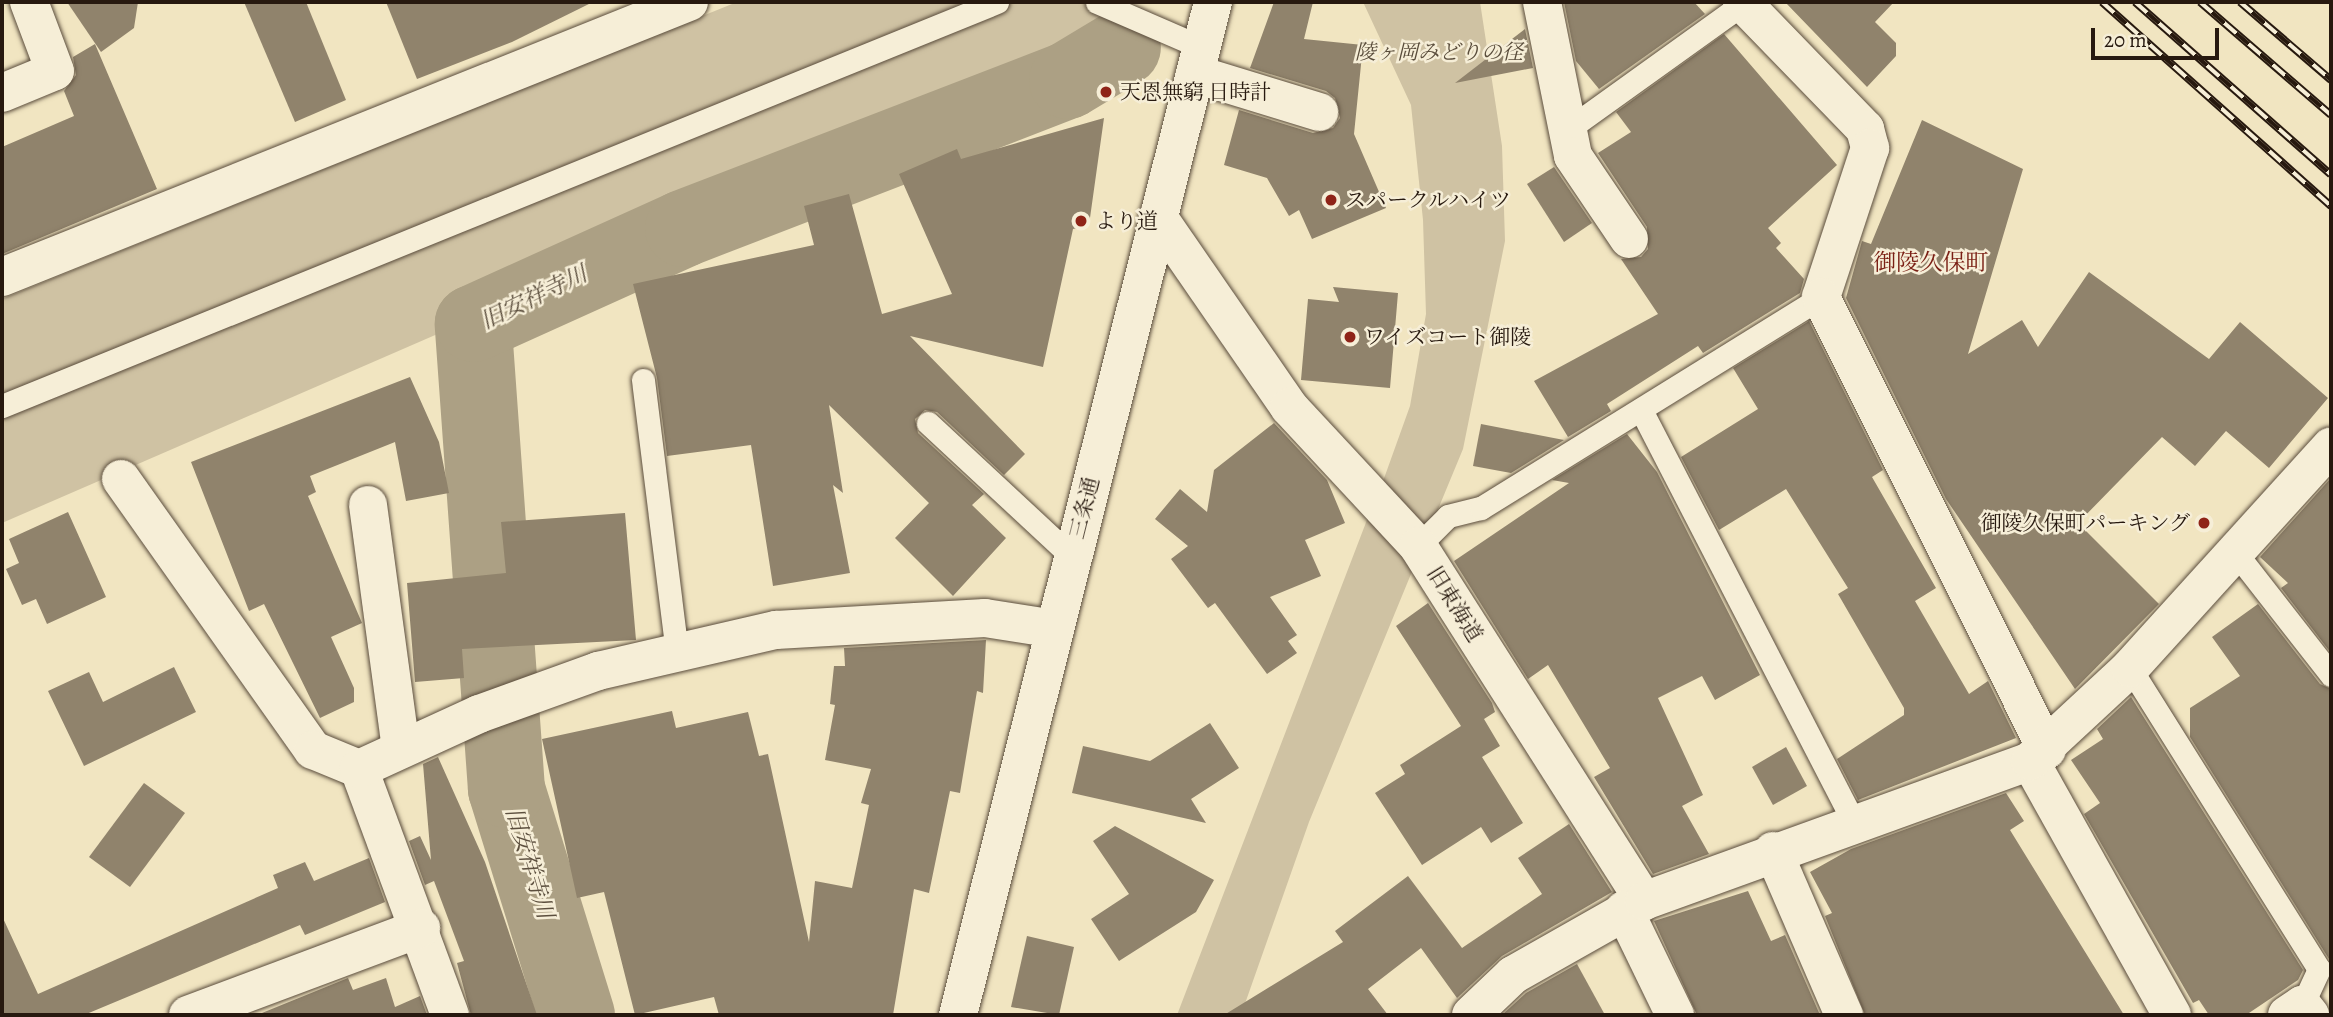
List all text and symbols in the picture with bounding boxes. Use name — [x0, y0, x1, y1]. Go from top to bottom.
scale bar — [2095, 14, 2223, 58]
text: 20 m — [2104, 26, 2147, 54]
park label: 陵ヶ岡みどりの径 — [1355, 39, 1523, 65]
place label: 天恩無窮 日時計 — [1120, 79, 1271, 105]
marker: 天恩無窮 日時計 — [1098, 84, 1114, 100]
place label: スパークルハイツ — [1345, 187, 1513, 213]
marker: スパークルハイツ — [1323, 192, 1339, 208]
place label: より道 — [1095, 208, 1158, 234]
marker: より道 — [1073, 213, 1089, 229]
district label: 御陵久保町 — [1874, 249, 1988, 277]
water label: 旧安祥寺川 — [476, 260, 592, 336]
place label: ワイズコート御陵 — [1364, 324, 1532, 350]
marker: ワイズコート御陵 — [1342, 329, 1358, 345]
street label: 三条通 — [1064, 474, 1104, 542]
place label: 御陵久保町パーキング — [1980, 510, 2190, 536]
marker: 御陵久保町パーキング — [2196, 515, 2212, 531]
street label: 旧東海道 — [1422, 562, 1488, 646]
water label: 旧安祥寺川 — [499, 804, 559, 922]

